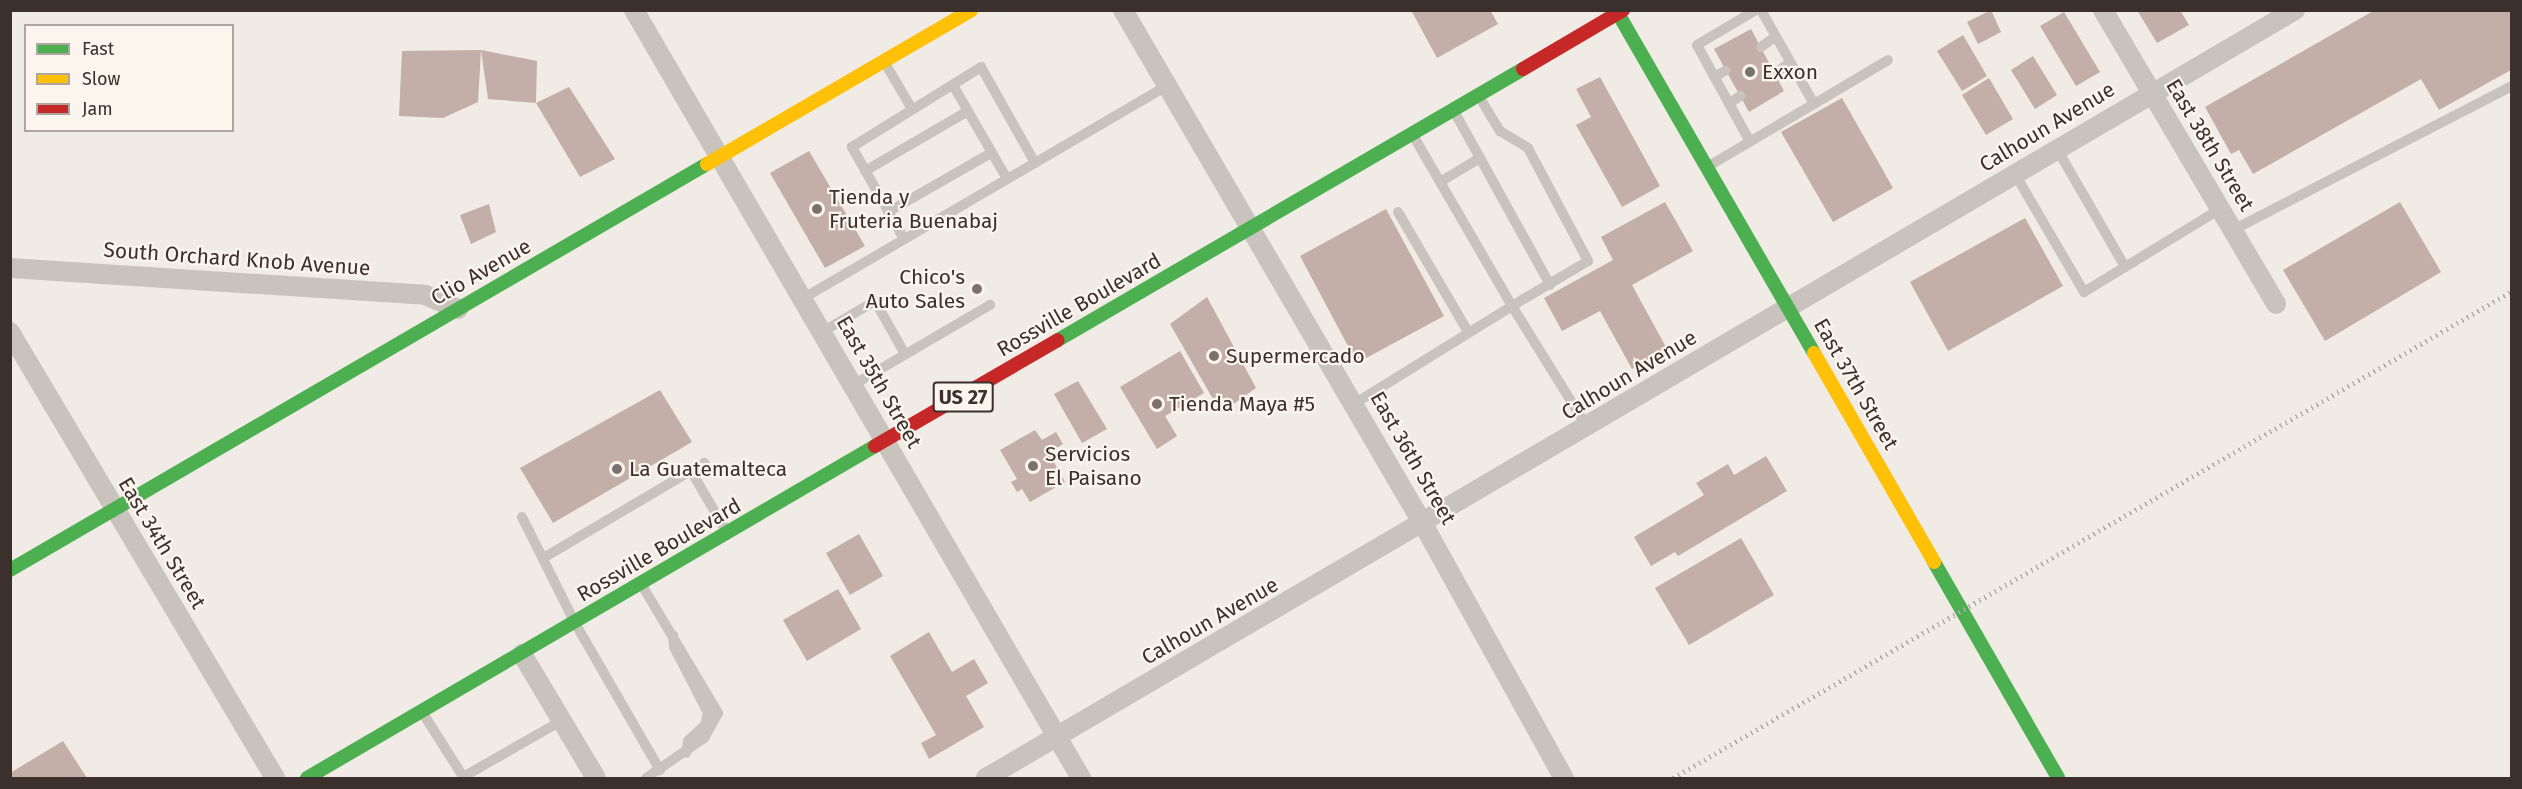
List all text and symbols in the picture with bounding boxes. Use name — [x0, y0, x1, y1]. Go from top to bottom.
legend — [24, 24, 234, 132]
text: Fast — [82, 38, 114, 60]
place label: Exxon — [1762, 59, 1818, 85]
marker: Exxon — [1743, 65, 1757, 79]
text: Slow — [82, 68, 120, 90]
street label: East 38th Street — [2161, 74, 2259, 216]
street label: Calhoun Avenue — [1975, 77, 2119, 177]
text: Jam — [82, 98, 113, 120]
place label: Tienda y Fruteria Buenabaj — [829, 184, 998, 234]
marker: Tienda y Fruteria Buenabaj — [810, 202, 824, 216]
street label: Clio Avenue — [427, 233, 535, 311]
street label: South Orchard Knob Avenue — [103, 237, 371, 281]
street label: Rossville Boulevard — [992, 248, 1166, 362]
place label: Chico's Auto Sales — [866, 264, 965, 314]
marker: Chico's Auto Sales — [970, 282, 984, 296]
street label: East 35th Street — [831, 311, 927, 453]
street label: East 37th Street — [1808, 314, 1904, 454]
street label: Calhoun Avenue — [1557, 325, 1701, 425]
place label: Supermercado — [1226, 343, 1365, 369]
marker: Supermercado — [1207, 349, 1221, 363]
road number: US 27 — [932, 380, 994, 414]
street label: East 36th Street — [1365, 387, 1461, 529]
place label: Tienda Maya #5 — [1169, 391, 1315, 417]
marker: Tienda Maya #5 — [1150, 397, 1164, 411]
place label: Servicios El Paisano — [1045, 441, 1142, 491]
place label: La Guatemalteca — [629, 456, 787, 482]
marker: Servicios El Paisano — [1026, 459, 1040, 473]
marker: La Guatemalteca — [610, 462, 624, 476]
street label: East 34th Street — [113, 473, 211, 613]
street label: Rossville Boulevard — [572, 493, 746, 607]
street label: Calhoun Avenue — [1137, 572, 1283, 670]

